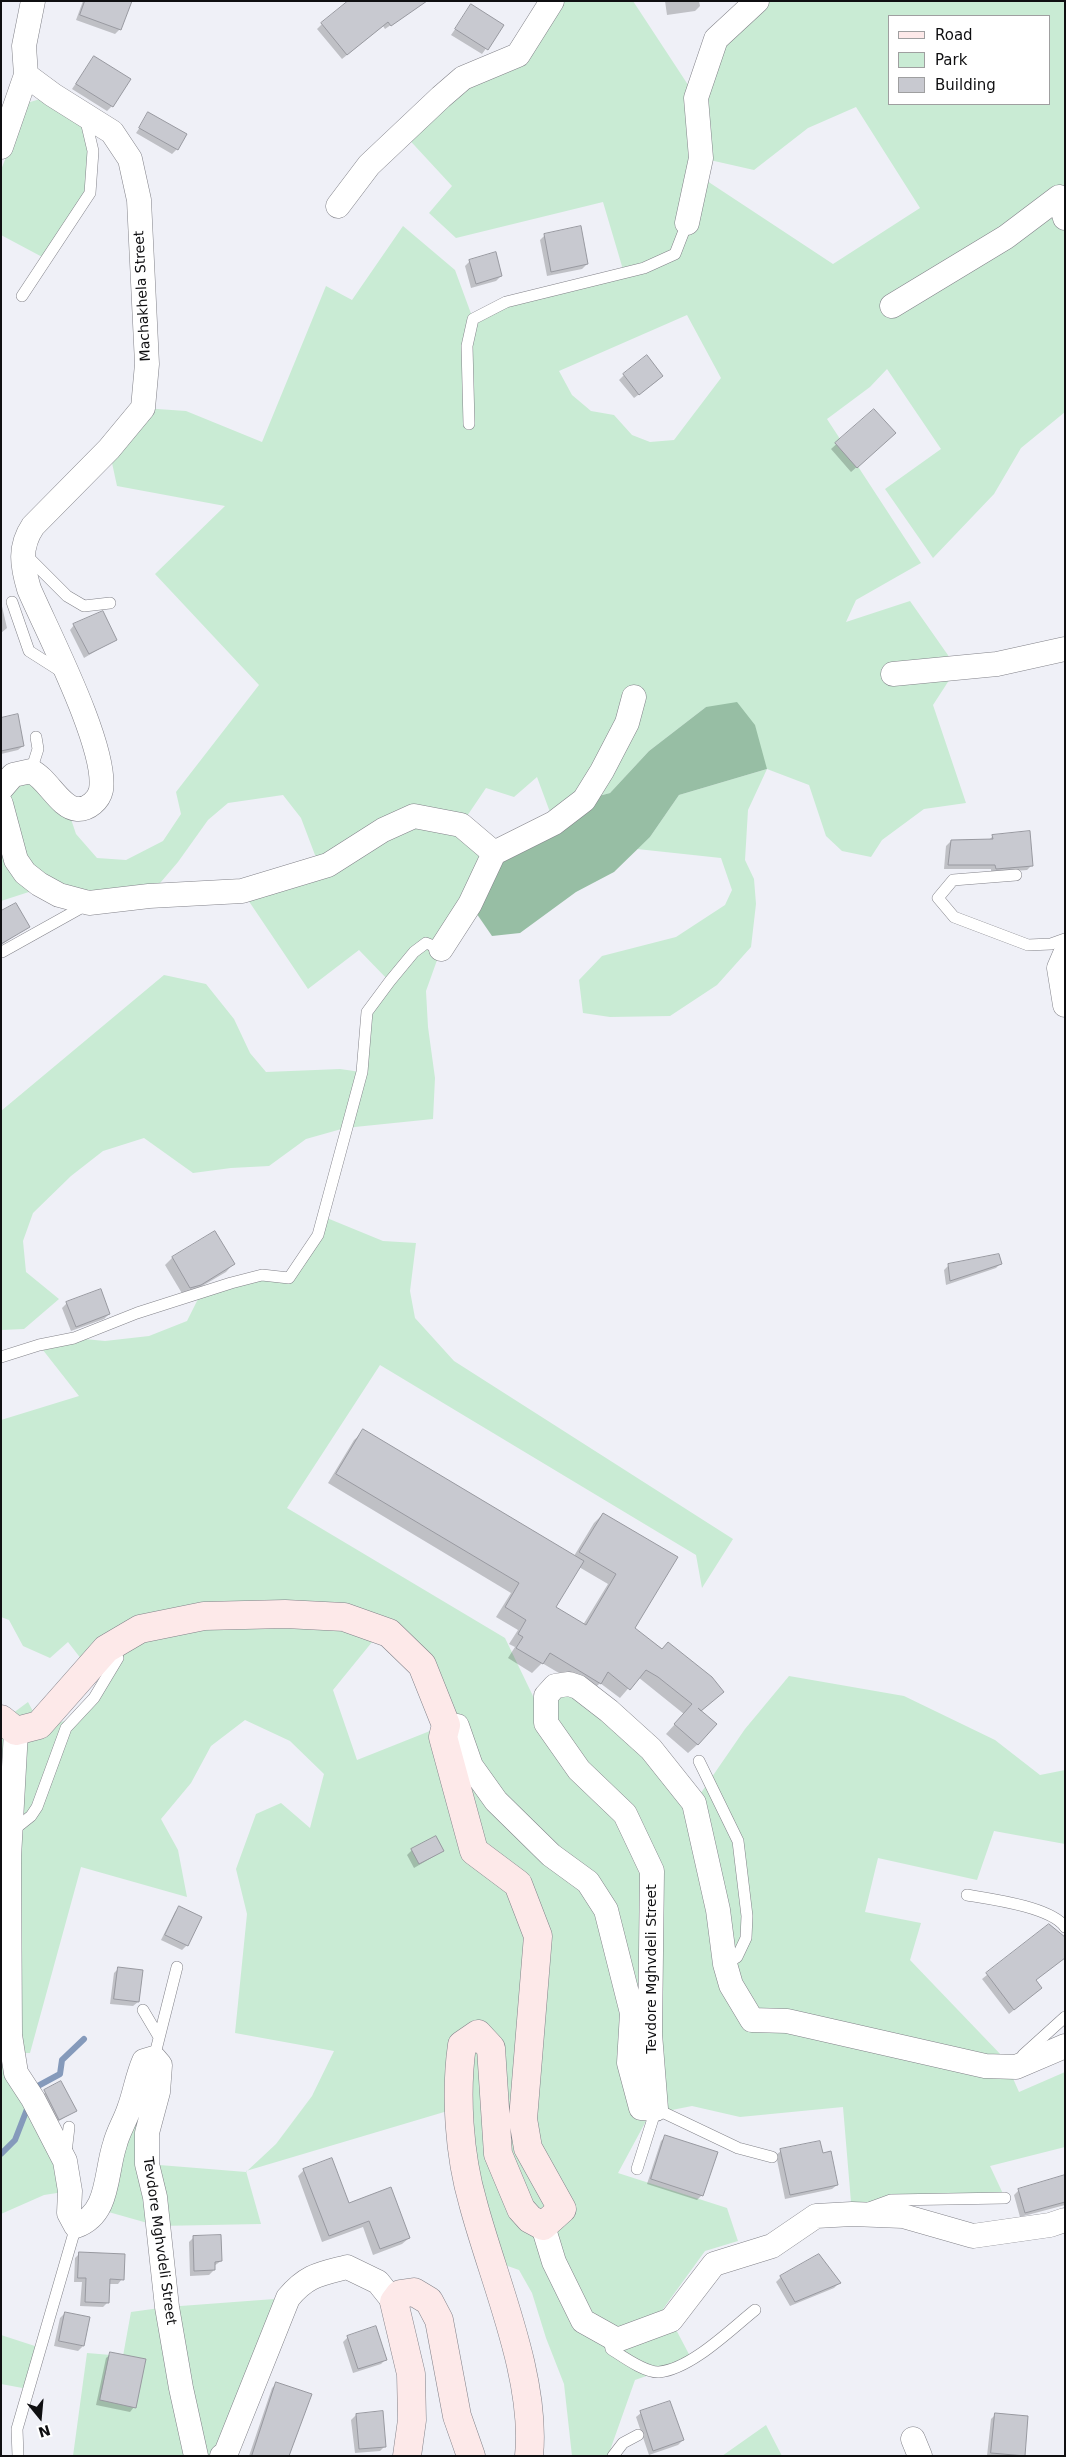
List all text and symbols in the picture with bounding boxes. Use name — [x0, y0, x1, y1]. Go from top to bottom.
legend — [888, 15, 1051, 105]
text: Road — [935, 26, 973, 44]
text: Park — [935, 51, 967, 69]
text: Building — [935, 76, 996, 94]
street label: Machakhela Street — [131, 230, 155, 362]
street label: Tevdore Mghvdeli Street — [644, 1884, 660, 2054]
street label: Tevdore Mghvdeli Street — [139, 2156, 179, 2326]
north arrow — [15, 2392, 65, 2442]
text: N — [36, 2422, 52, 2441]

